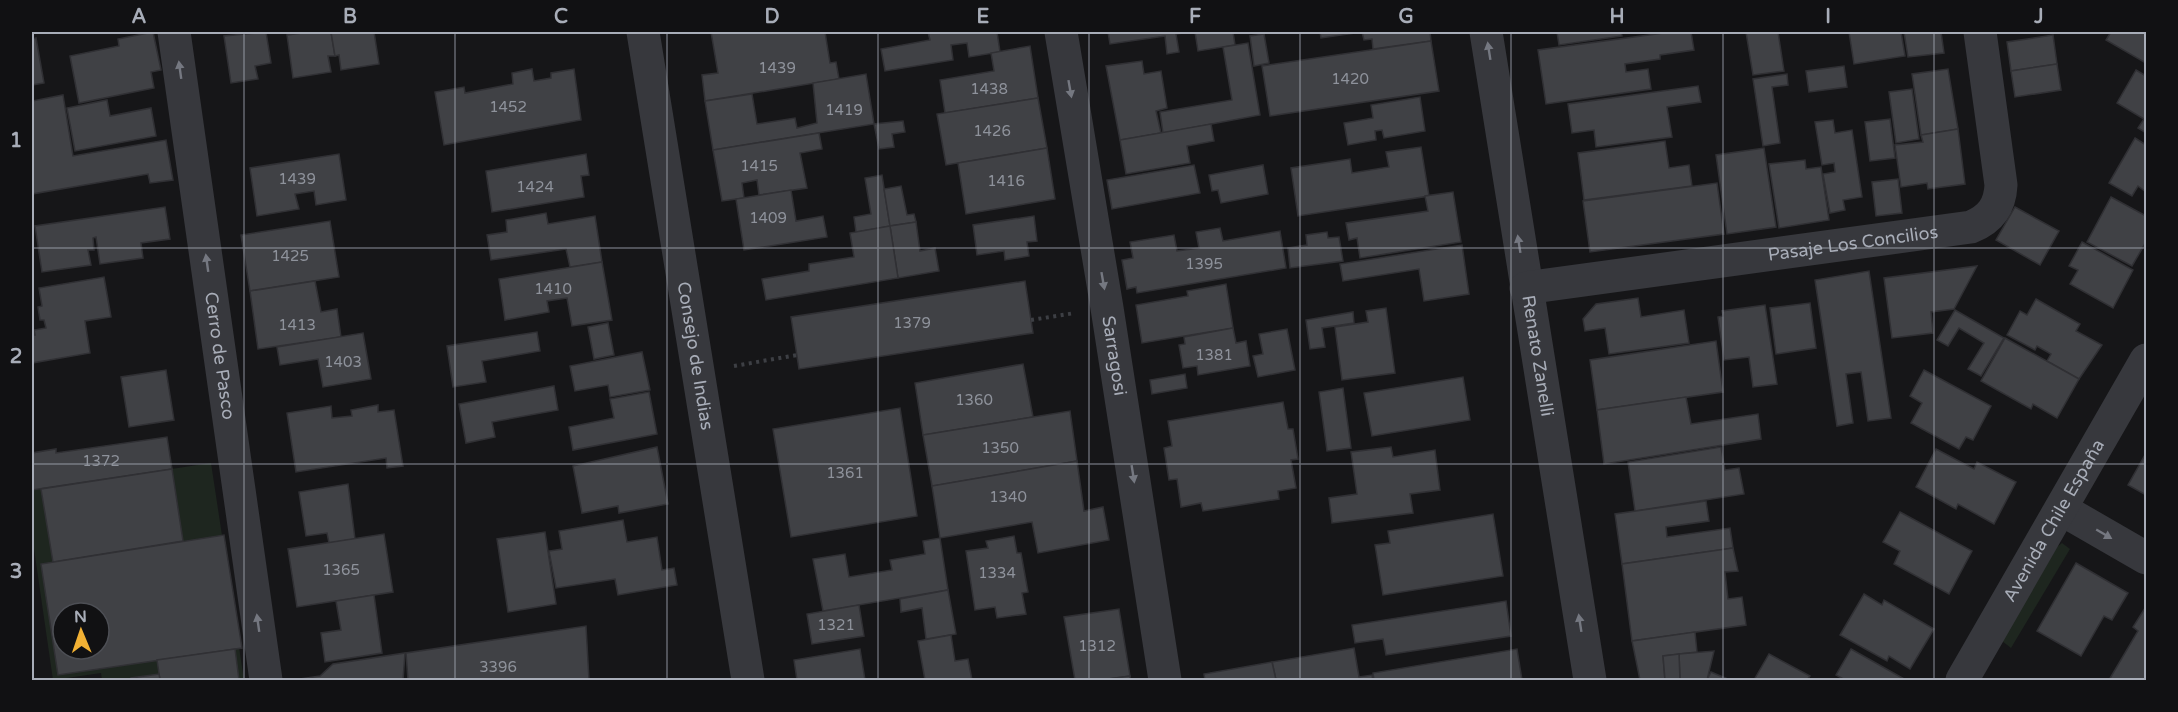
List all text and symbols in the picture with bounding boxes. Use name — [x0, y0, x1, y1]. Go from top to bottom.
text: A — [132, 5, 147, 29]
text: B — [343, 5, 357, 29]
text: C — [554, 5, 568, 29]
text: D — [764, 5, 780, 29]
text: E — [977, 5, 990, 29]
text: F — [1189, 5, 1201, 29]
text: G — [1398, 5, 1414, 29]
text: H — [1609, 5, 1625, 29]
text: I — [1825, 5, 1831, 29]
text: J — [2033, 5, 2044, 29]
one-way arrow — [1484, 41, 1493, 60]
house number: 1439 — [758, 59, 796, 77]
one-way arrow — [175, 60, 184, 79]
house number: 1420 — [1331, 70, 1369, 88]
house number: 1438 — [970, 80, 1008, 98]
one-way arrow — [1066, 80, 1075, 99]
house number: 1452 — [489, 98, 527, 116]
house number: 1419 — [825, 101, 863, 119]
house number: 1426 — [973, 122, 1011, 140]
text: 1 — [10, 129, 22, 153]
house number: 1415 — [740, 157, 778, 175]
house number: 1439 — [278, 170, 316, 188]
house number: 1416 — [987, 172, 1025, 190]
house number: 1424 — [516, 178, 554, 196]
house number: 1409 — [749, 209, 787, 227]
street label: Pasaje Los Concilios — [1767, 221, 1939, 266]
one-way arrow — [1514, 234, 1523, 253]
house number: 1425 — [271, 247, 309, 265]
one-way arrow — [203, 254, 212, 273]
house number: 1395 — [1185, 255, 1223, 273]
one-way arrow — [1098, 272, 1107, 291]
house number: 1410 — [534, 280, 572, 298]
street label: Consejo de Indias — [673, 280, 718, 432]
street label: Cerro de Pasco — [200, 290, 240, 421]
street label: Renato Zanelli — [1517, 294, 1559, 418]
house number: 1379 — [893, 314, 931, 332]
street label: Sarragosi — [1097, 314, 1132, 397]
house number: 1413 — [278, 316, 316, 334]
text: 2 — [10, 345, 22, 369]
house number: 1381 — [1195, 346, 1233, 364]
house number: 1403 — [324, 353, 362, 371]
house number: 1360 — [955, 391, 993, 409]
street label: Avenida Chile España — [1998, 435, 2109, 606]
house number: 1350 — [981, 439, 1019, 457]
house number: 1372 — [82, 452, 120, 470]
house number: 1361 — [826, 464, 864, 482]
one-way arrow — [1128, 465, 1137, 484]
house number: 1340 — [989, 488, 1027, 506]
one-way arrow — [2096, 528, 2112, 539]
text: 3 — [10, 560, 22, 584]
house number: 1365 — [322, 561, 360, 579]
house number: 1334 — [978, 564, 1016, 582]
north arrow — [51, 601, 111, 661]
text: N — [74, 607, 87, 627]
one-way arrow — [253, 613, 262, 632]
one-way arrow — [1576, 613, 1585, 632]
house number: 1321 — [817, 616, 855, 634]
house number: 1312 — [1078, 637, 1116, 655]
house number: 3396 — [479, 658, 517, 676]

